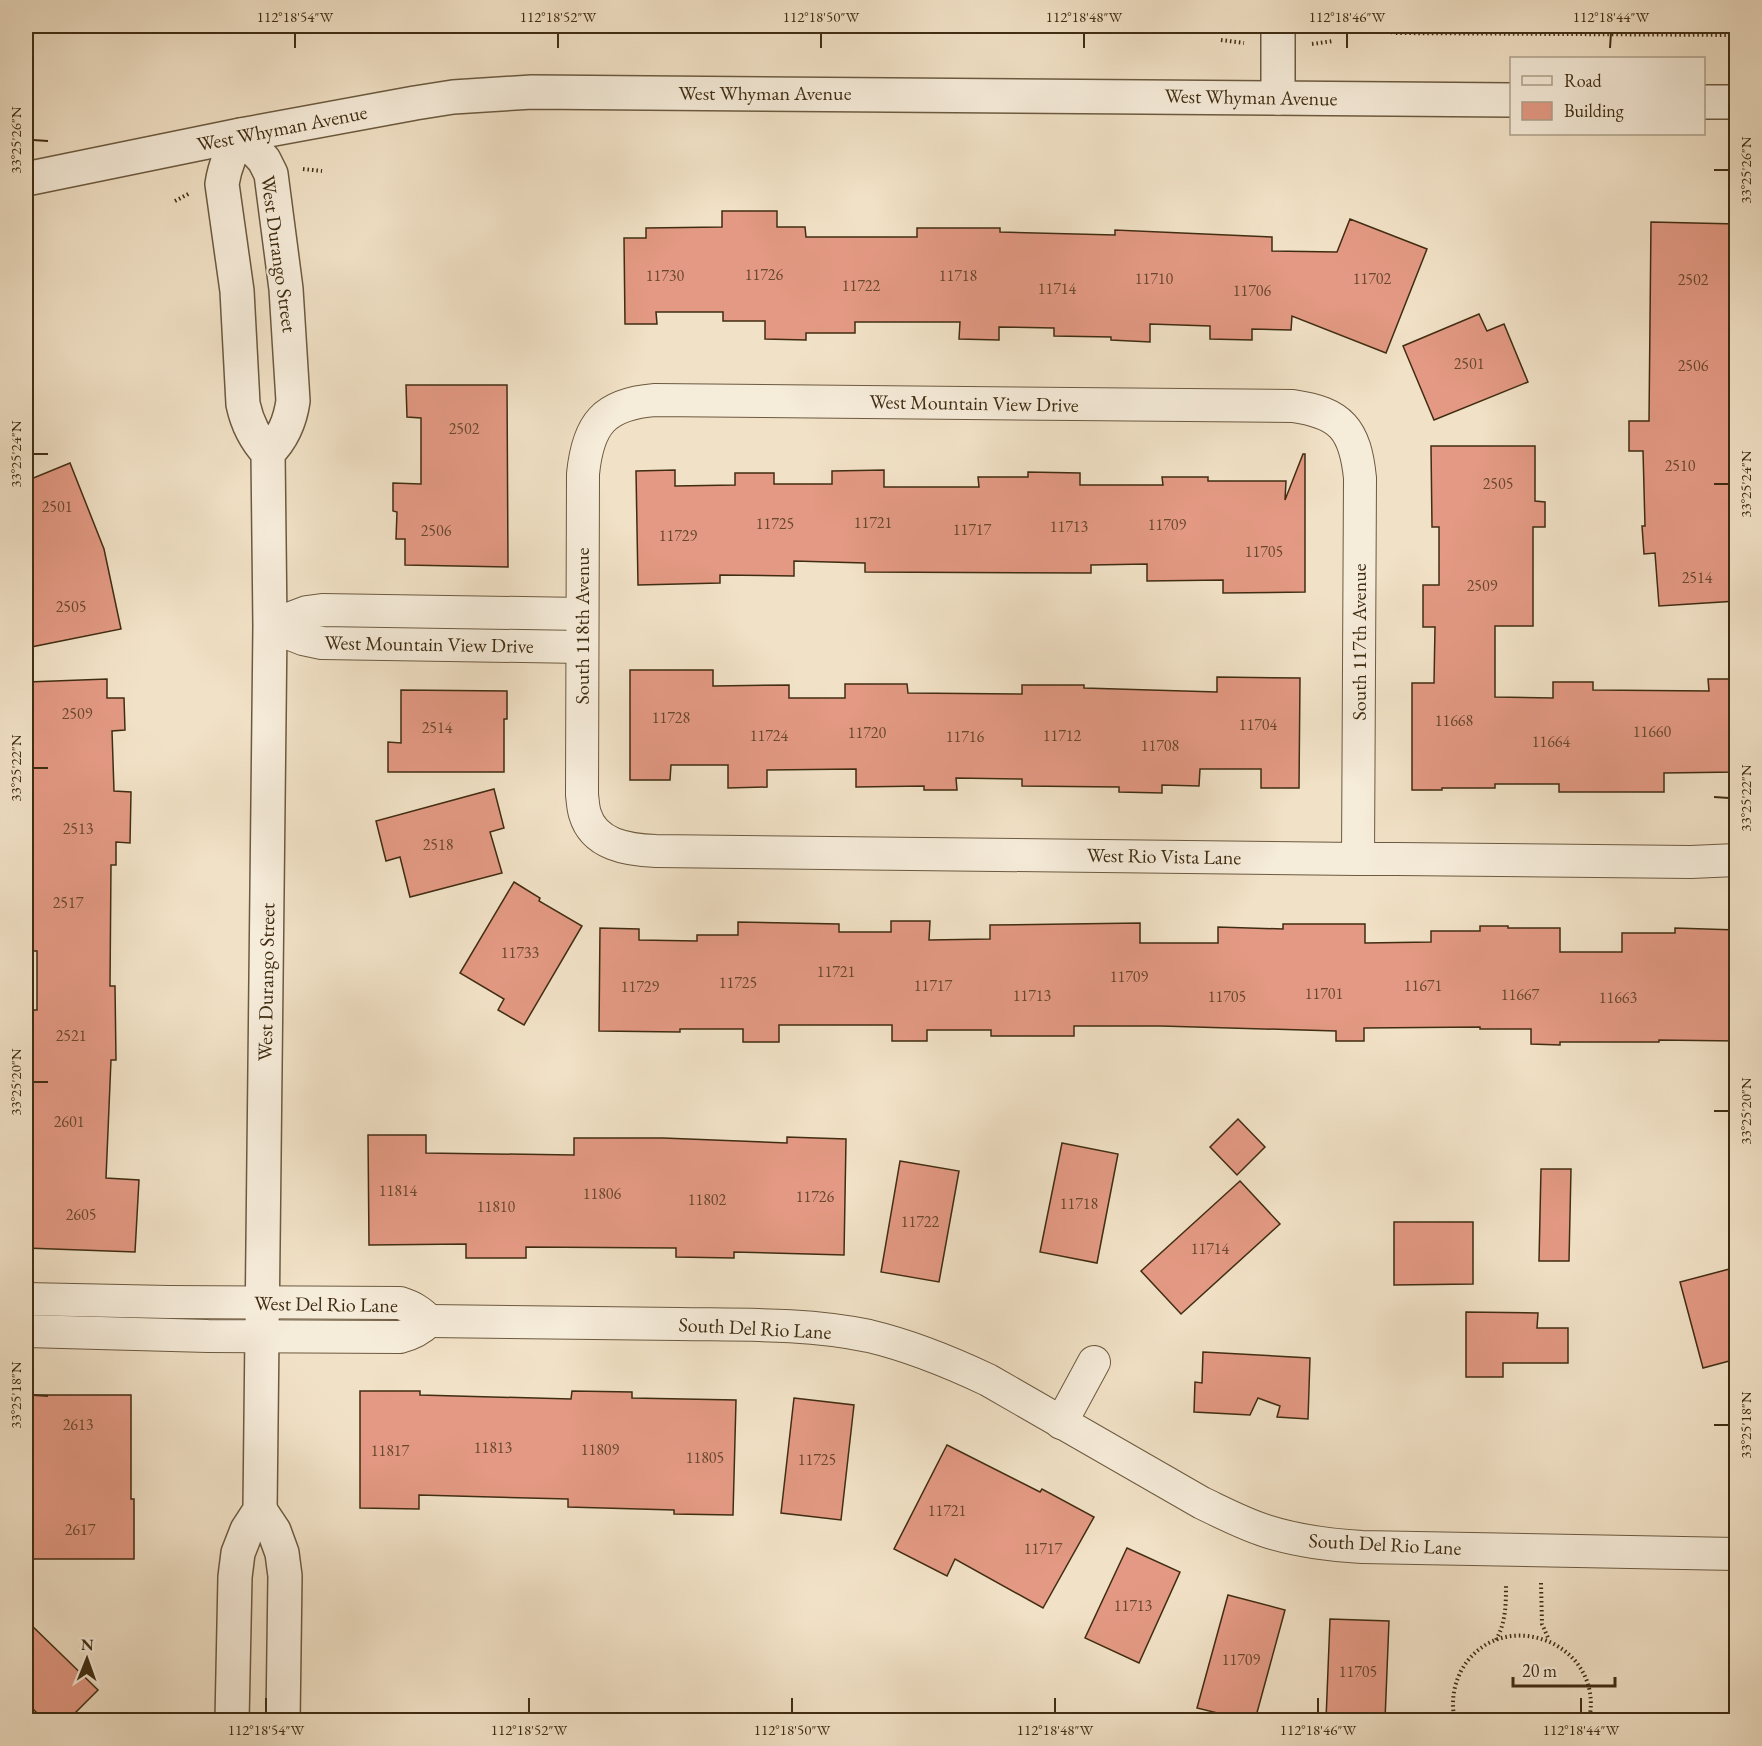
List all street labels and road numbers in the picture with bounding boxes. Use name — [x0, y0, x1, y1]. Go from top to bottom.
street label: West Whyman Avenue — [679, 80, 852, 106]
street label: West Whyman Avenue — [1164, 82, 1338, 112]
street label: West Whyman Avenue — [195, 99, 370, 157]
street label: West Durango Street — [255, 174, 303, 335]
street label: West Mountain View Drive — [869, 388, 1079, 418]
street label: South 118th Avenue — [569, 547, 595, 705]
street label: South 117th Avenue — [1346, 563, 1372, 721]
street label: West Mountain View Drive — [324, 629, 534, 659]
street label: West Rio Vista Lane — [1086, 842, 1242, 870]
street label: West Durango Street — [252, 902, 280, 1061]
street label: West Del Rio Lane — [254, 1290, 398, 1318]
street label: South Del Rio Lane — [678, 1311, 832, 1345]
street label: South Del Rio Lane — [1308, 1527, 1462, 1561]

